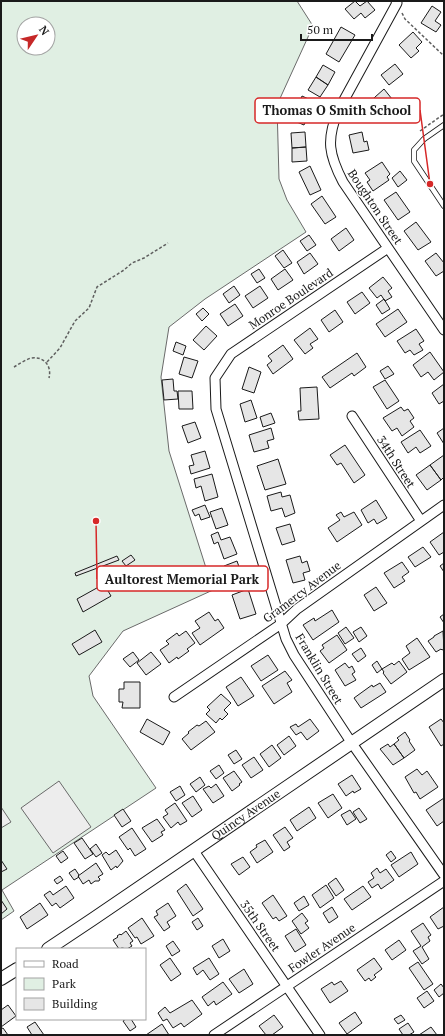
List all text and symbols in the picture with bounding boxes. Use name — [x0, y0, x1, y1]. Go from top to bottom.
north arrow — [16, 16, 56, 56]
scale bar — [301, 16, 372, 42]
text: 50 m — [307, 22, 334, 37]
text: N — [36, 23, 53, 38]
callout: Thomas O Smith School — [255, 98, 420, 123]
text: Thomas O Smith School — [263, 101, 411, 119]
street label: Boughton Street — [345, 166, 406, 248]
street label: Monroe Boulevard — [246, 265, 336, 332]
street label: 34th Street — [374, 433, 419, 491]
street label: Gramercy Avenue — [260, 557, 344, 626]
callout: Aultorest Memorial Park — [97, 566, 268, 591]
text: Aultorest Memorial Park — [105, 570, 260, 588]
street label: Franklin Street — [292, 631, 347, 707]
street label: Quincy Avenue — [208, 786, 283, 843]
street label: 35th Street — [237, 897, 284, 955]
street label: Fowler Avenue — [285, 920, 358, 976]
legend — [16, 948, 146, 1020]
text: Road — [52, 956, 79, 971]
text: Park — [52, 976, 77, 991]
text: Building — [52, 996, 98, 1011]

